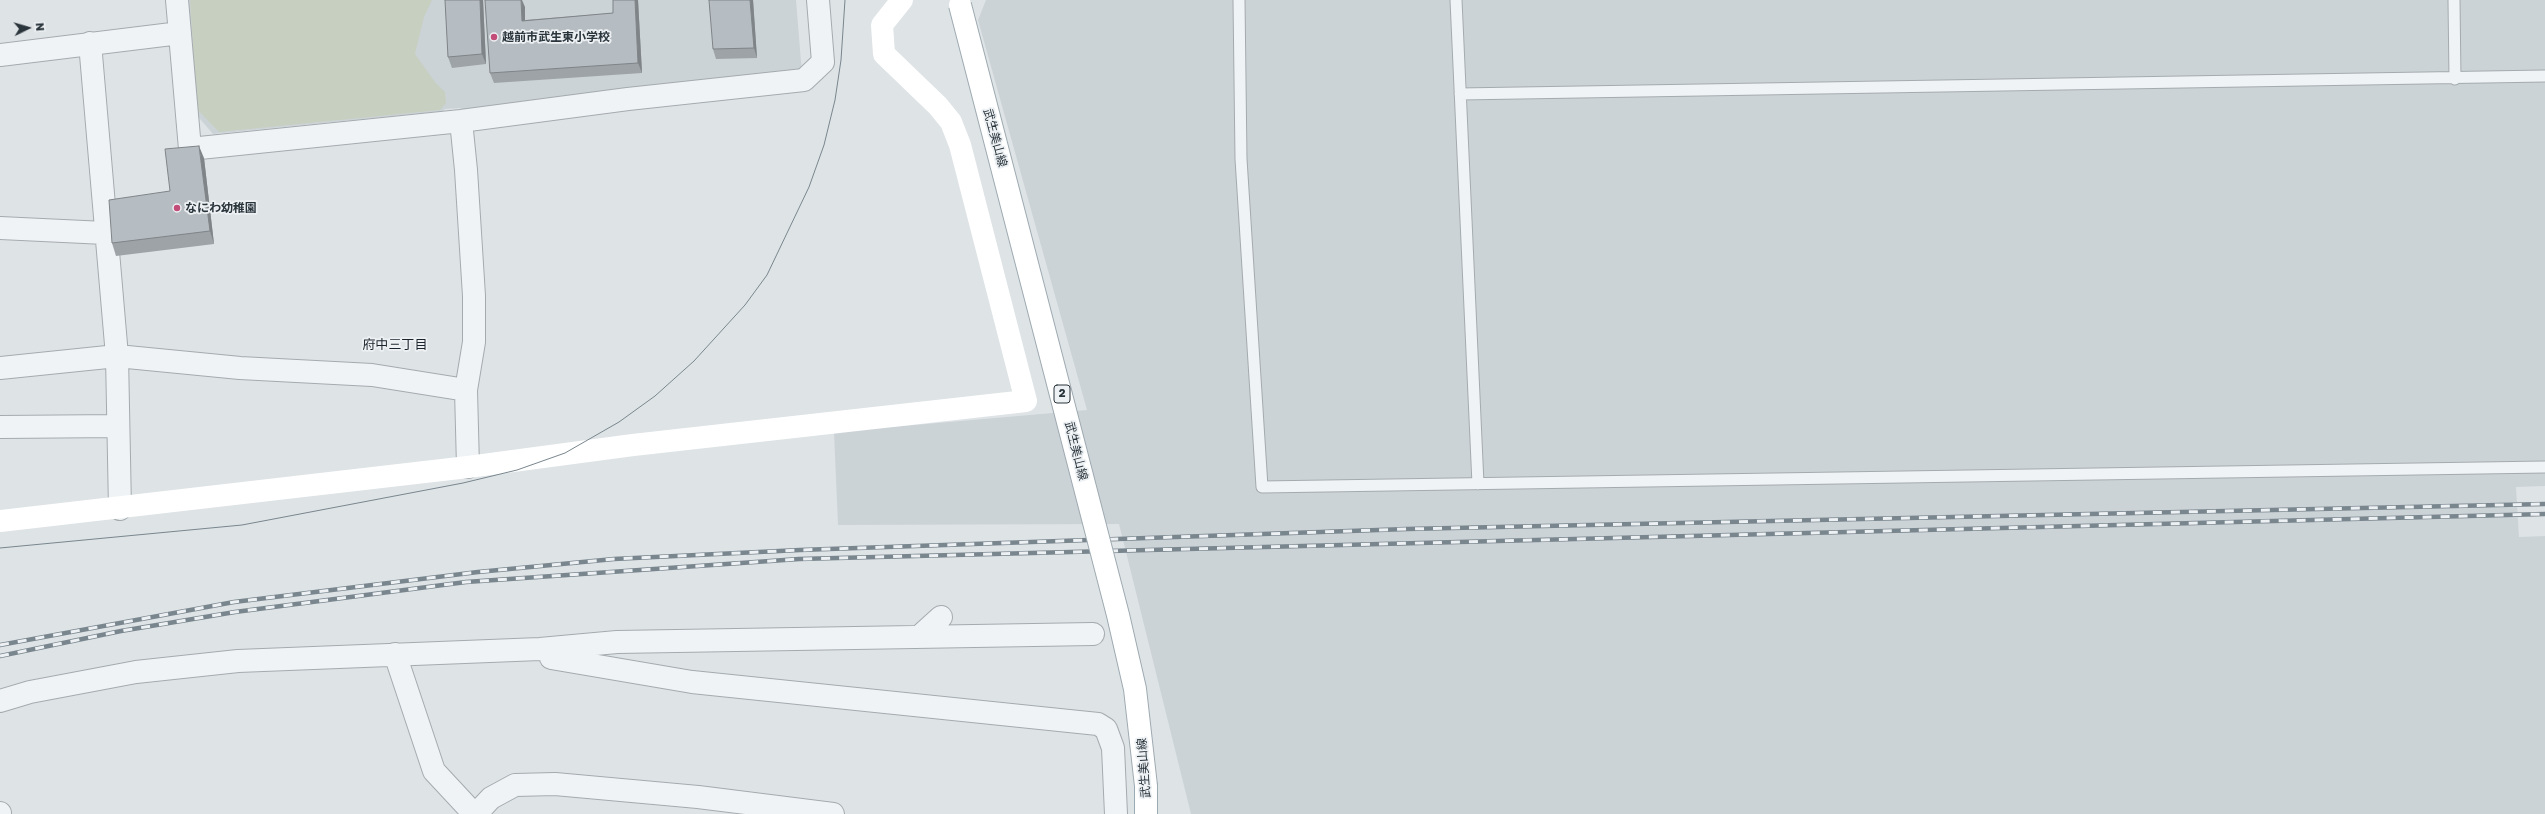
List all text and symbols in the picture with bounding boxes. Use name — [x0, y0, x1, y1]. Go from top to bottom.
north arrow — [8, 8, 48, 48]
text: N — [34, 22, 47, 32]
place label: 越前市武生東小学校 — [502, 30, 610, 44]
marker: 越前市武生東小学校 — [489, 32, 499, 42]
street label: 武生美山線 — [980, 107, 1010, 169]
place label: なにわ幼稚園 — [185, 201, 257, 215]
marker: なにわ幼稚園 — [172, 203, 182, 213]
district label: 府中三丁目 — [363, 337, 427, 353]
road number: 2 — [1054, 385, 1070, 403]
street label: 武生美山線 — [1062, 420, 1090, 482]
street label: 武生美山線 — [1135, 738, 1153, 798]

